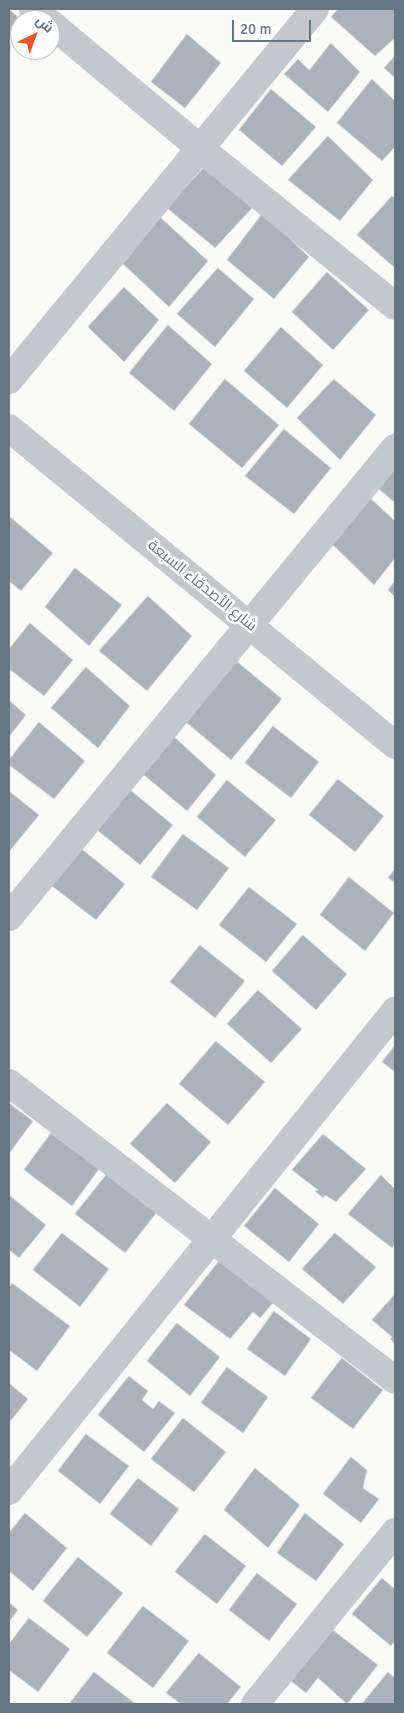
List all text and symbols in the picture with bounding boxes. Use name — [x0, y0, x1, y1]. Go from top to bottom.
north arrow — [10, 10, 60, 60]
scale bar — [234, 10, 313, 42]
text: ش — [32, 12, 57, 37]
text: 20 m — [240, 20, 271, 38]
street label: شارع الأصدقاء السبعة — [144, 537, 260, 635]

